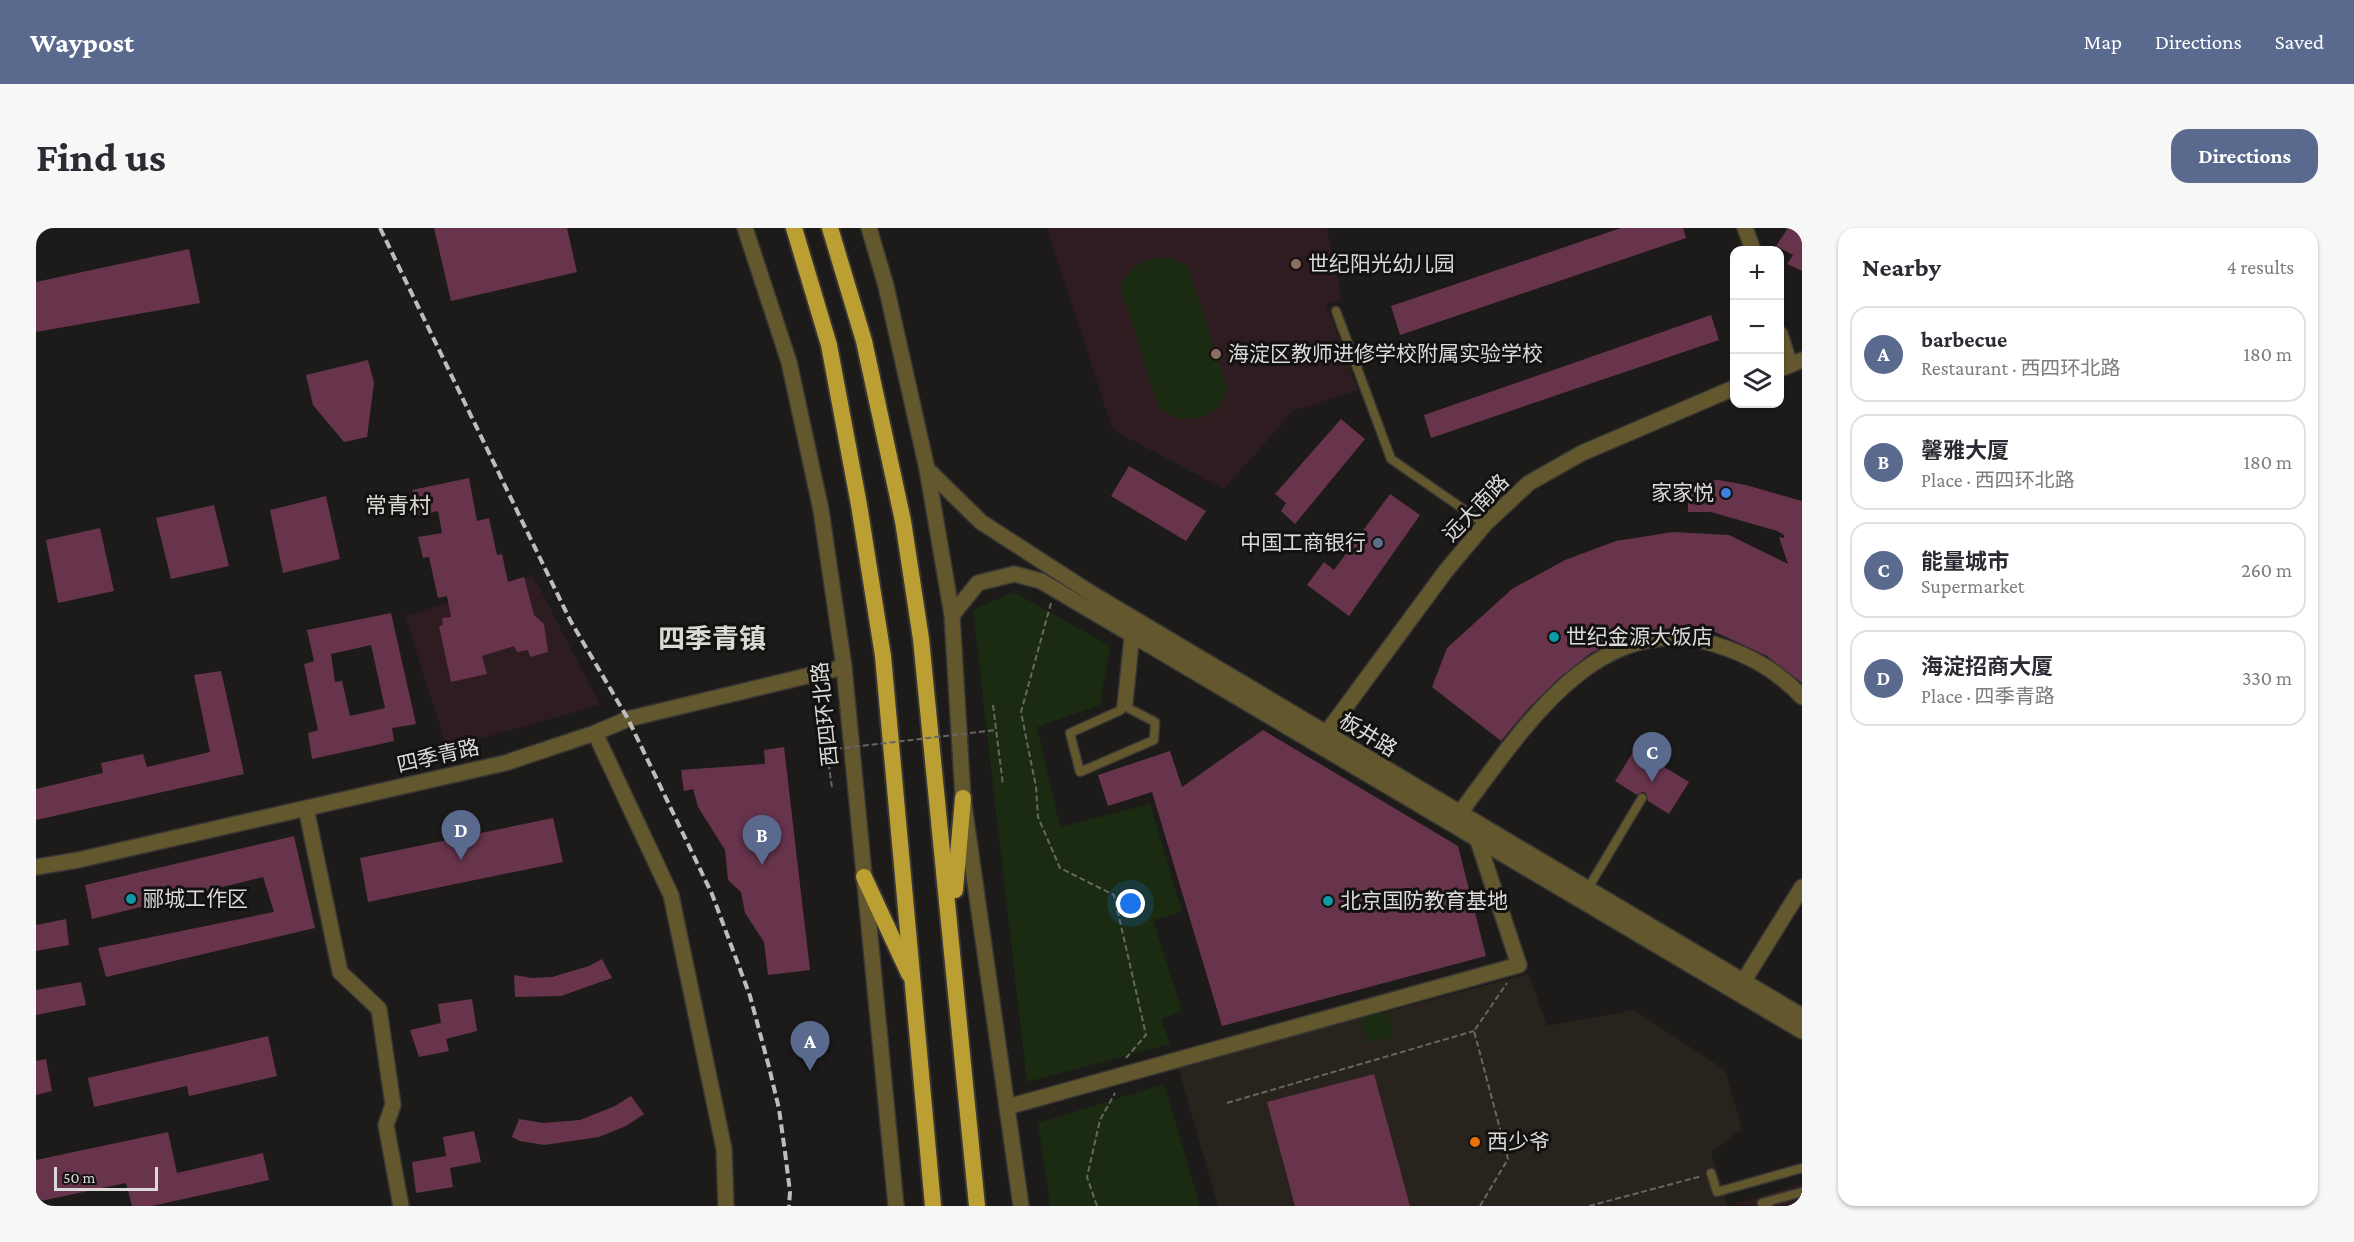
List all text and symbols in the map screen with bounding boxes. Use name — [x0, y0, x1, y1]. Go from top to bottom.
text: Waypost — [30, 27, 134, 58]
text: Map — [2084, 30, 2122, 54]
text: Directions — [2155, 30, 2242, 54]
text: Saved — [2275, 30, 2324, 54]
button: Directions — [2171, 129, 2318, 183]
text: Find us — [36, 133, 166, 180]
map controls — [1730, 246, 1784, 408]
button: + — [1730, 246, 1784, 300]
place label: 世纪阳光幼儿园 — [1308, 252, 1455, 276]
text: Nearby — [1862, 253, 1941, 282]
text: 4 results — [2227, 256, 2294, 278]
marker: 世纪阳光幼儿园 — [1289, 257, 1303, 271]
button: − — [1730, 300, 1784, 354]
text: barbecue — [1921, 327, 2007, 352]
place label: 海淀区教师进修学校附属实验学校 — [1228, 342, 1543, 366]
text: A — [1878, 343, 1889, 365]
text: 180 m — [2243, 343, 2292, 365]
marker: 海淀区教师进修学校附属实验学校 — [1209, 347, 1223, 361]
button: layers — [1730, 354, 1784, 408]
text: Restaurant · 西四环北路 — [1921, 357, 2121, 379]
text: 馨雅大厦 — [1921, 438, 2009, 463]
text: B — [1878, 451, 1889, 473]
text: 180 m — [2243, 451, 2292, 473]
street label: 远大南路 — [1438, 469, 1514, 547]
text: Place · 西四环北路 — [1921, 469, 2075, 491]
place label: 家家悦 — [1651, 481, 1714, 505]
marker: 家家悦 — [1719, 486, 1733, 500]
district label: 常青村 — [365, 493, 431, 518]
place label: 中国工商银行 — [1240, 531, 1366, 555]
marker: 中国工商银行 — [1371, 536, 1385, 550]
text: 能量城市 — [1921, 549, 2009, 574]
text: C — [1877, 559, 1890, 581]
text: 260 m — [2241, 559, 2292, 581]
text: Supermarket — [1921, 575, 2024, 597]
district label: 四季青镇 — [658, 624, 766, 654]
place label: 世纪金源大饭店 — [1566, 625, 1713, 649]
marker: 世纪金源大饭店 — [1547, 630, 1561, 644]
text: 海淀招商大厦 — [1921, 654, 2053, 679]
street label: 西四环北路 — [808, 661, 842, 767]
text: D — [1877, 667, 1890, 689]
text: 330 m — [2242, 667, 2292, 689]
text: Place · 四季青路 — [1921, 685, 2055, 707]
street label: 板井路 — [1335, 708, 1401, 762]
pin: C — [1632, 732, 1672, 782]
street label: 四季青路 — [394, 735, 482, 777]
pin: D — [442, 810, 480, 860]
pin: B — [742, 816, 782, 865]
place label: 郦城工作区 — [143, 887, 248, 911]
your location — [1116, 889, 1145, 918]
place label: 北京国防教育基地 — [1340, 889, 1508, 913]
marker: 郦城工作区 — [124, 892, 138, 906]
marker: 北京国防教育基地 — [1321, 894, 1335, 908]
pin: A — [790, 1022, 830, 1071]
place label: 西少爷 — [1487, 1130, 1550, 1154]
marker: 西少爷 — [1468, 1135, 1482, 1149]
scale bar — [54, 1164, 158, 1192]
text: 50 m — [63, 1169, 95, 1186]

